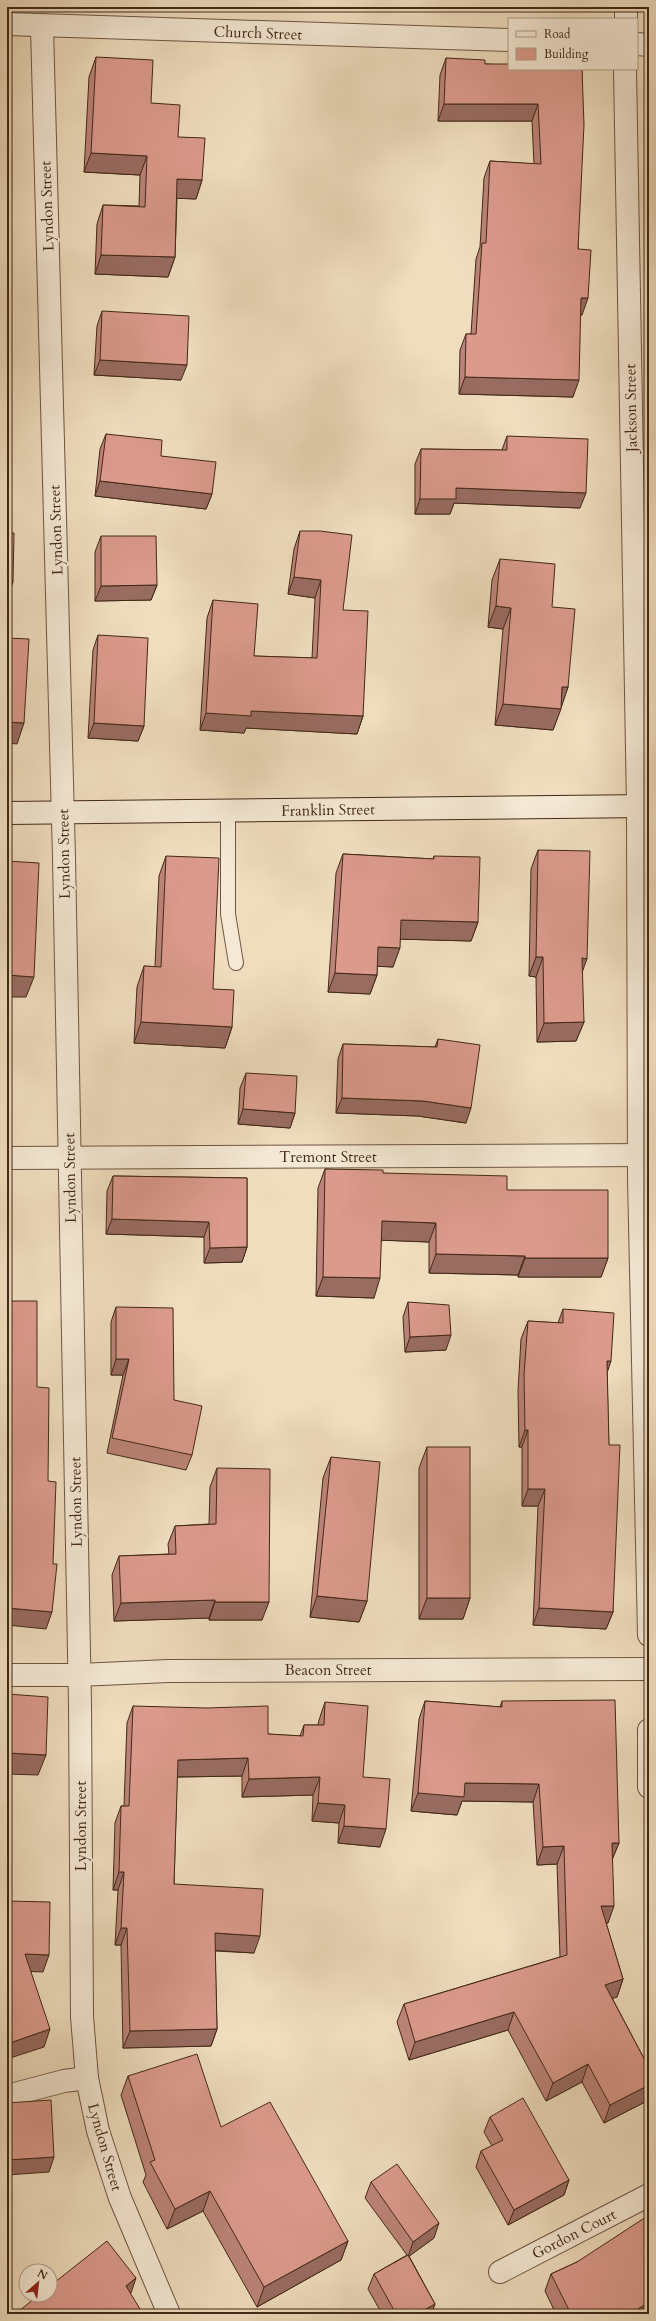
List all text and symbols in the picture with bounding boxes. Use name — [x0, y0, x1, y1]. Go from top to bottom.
legend — [508, 18, 638, 70]
street label: Church Street — [213, 21, 303, 45]
text: Road — [544, 26, 571, 42]
text: Building — [544, 46, 589, 62]
street label: Lyndon Street — [35, 160, 59, 251]
street label: Jackson Street — [620, 363, 642, 454]
street label: Lyndon Street — [44, 484, 68, 575]
street label: Franklin Street — [281, 799, 375, 821]
street label: Lyndon Street — [53, 808, 75, 899]
street label: Lyndon Street — [59, 1132, 81, 1223]
street label: Tremont Street — [279, 1147, 377, 1167]
street label: Lyndon Street — [65, 1456, 87, 1547]
street label: Beacon Street — [284, 1660, 372, 1680]
street label: Lyndon Street — [71, 1781, 91, 1871]
street label: Lyndon Street — [83, 2101, 127, 2193]
street label: Gordon Court — [528, 2204, 620, 2264]
north arrow — [18, 2263, 58, 2303]
text: N — [35, 2266, 51, 2284]

